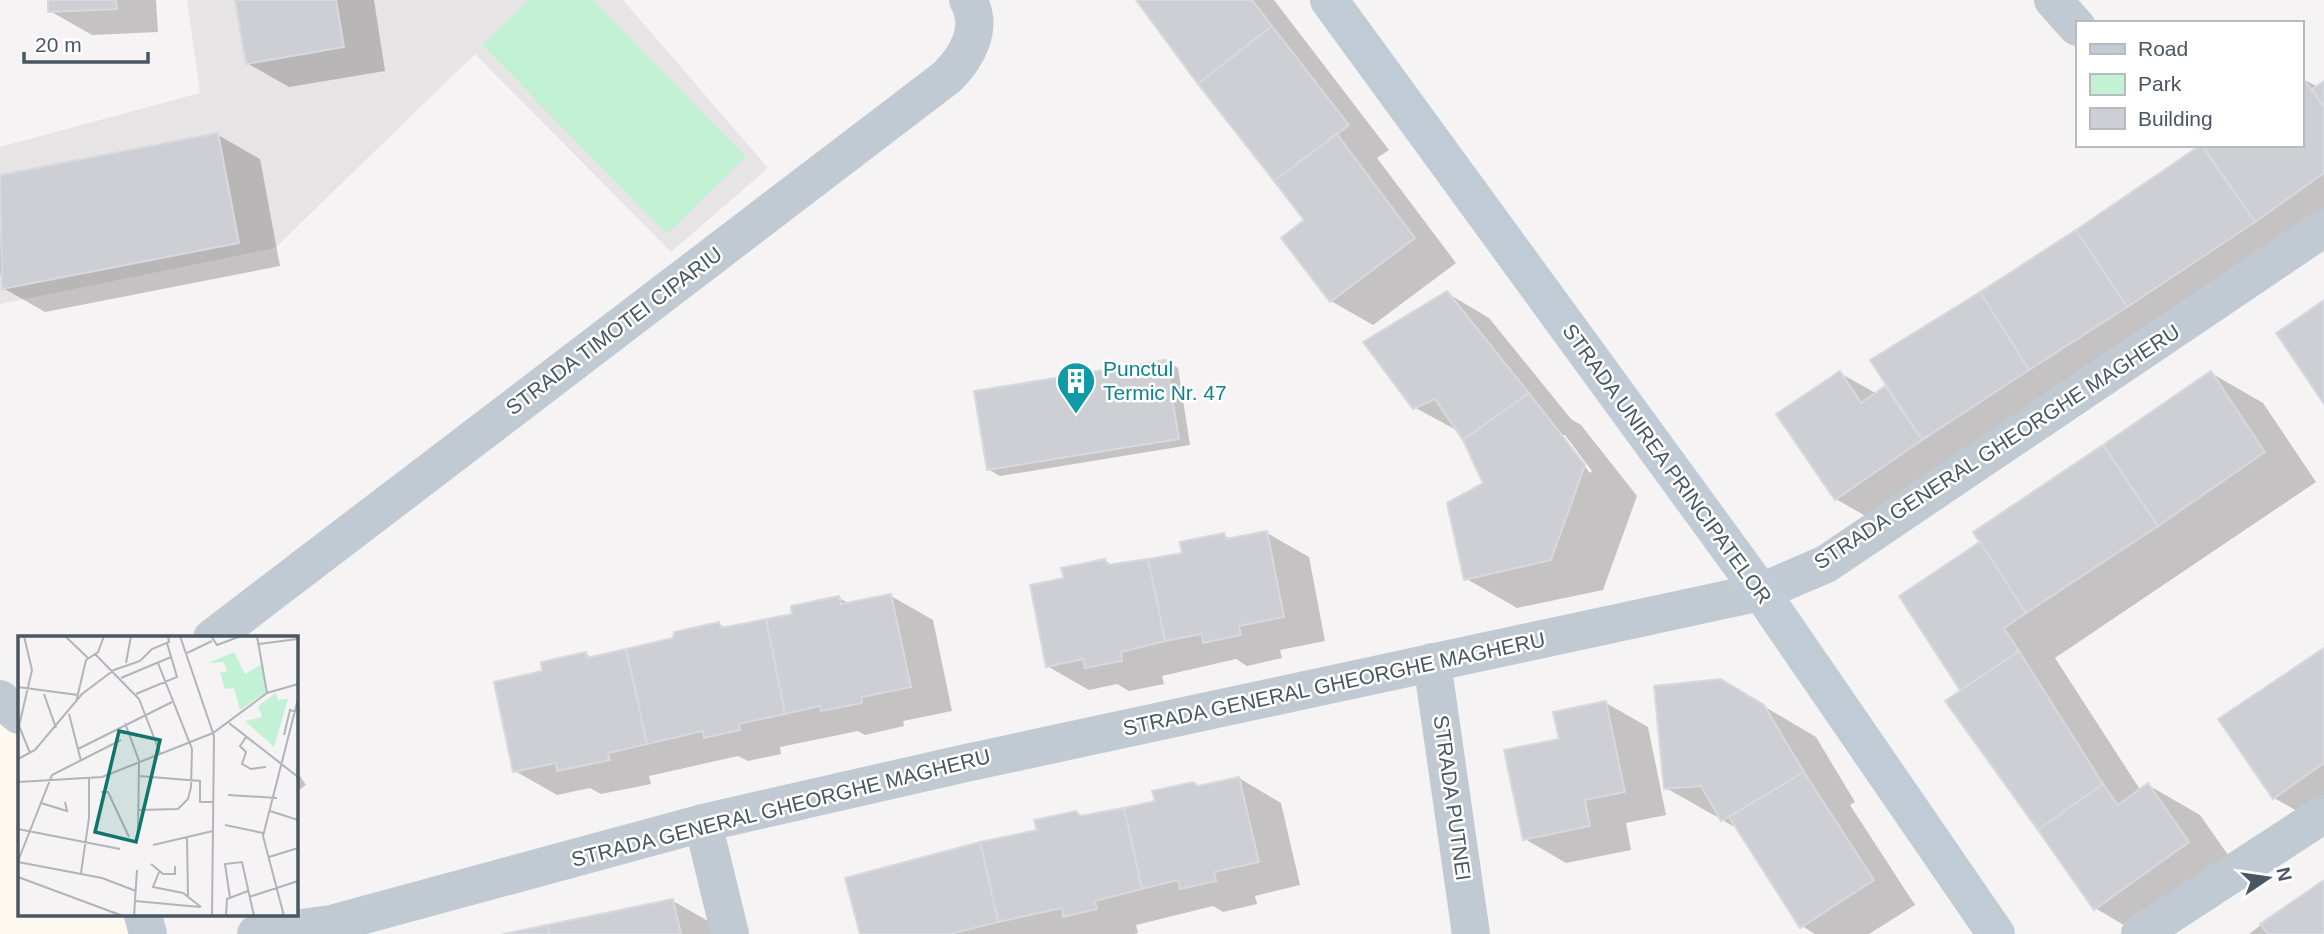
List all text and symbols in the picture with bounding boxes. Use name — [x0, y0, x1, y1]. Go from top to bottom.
scale bar — [24, 21, 149, 65]
legend — [2076, 21, 2303, 147]
text: 20 m — [35, 33, 82, 56]
text: Road — [2138, 37, 2188, 60]
text: Park — [2138, 72, 2182, 95]
text: Building — [2138, 107, 2213, 130]
street label: STRADA TIMOTEI CIPARIU — [501, 242, 726, 419]
street label: STRADA UNIREA PRINCIPATELOR — [1558, 319, 1777, 608]
street label: STRADA GENERAL GHEORGHE MAGHERU — [1810, 320, 2184, 574]
place label: Punctul Termic Nr. 47 — [1103, 357, 1227, 404]
building icon: Punctul Termic Nr. 47 — [1055, 360, 1097, 415]
street label: STRADA GENERAL GHEORGHE MAGHERU — [1121, 627, 1547, 740]
inset map — [18, 636, 298, 916]
street label: STRADA PUTNEI — [1429, 714, 1475, 882]
street label: STRADA GENERAL GHEORGHE MAGHERU — [569, 744, 993, 871]
north arrow — [2233, 843, 2303, 913]
text: N — [2272, 865, 2296, 883]

